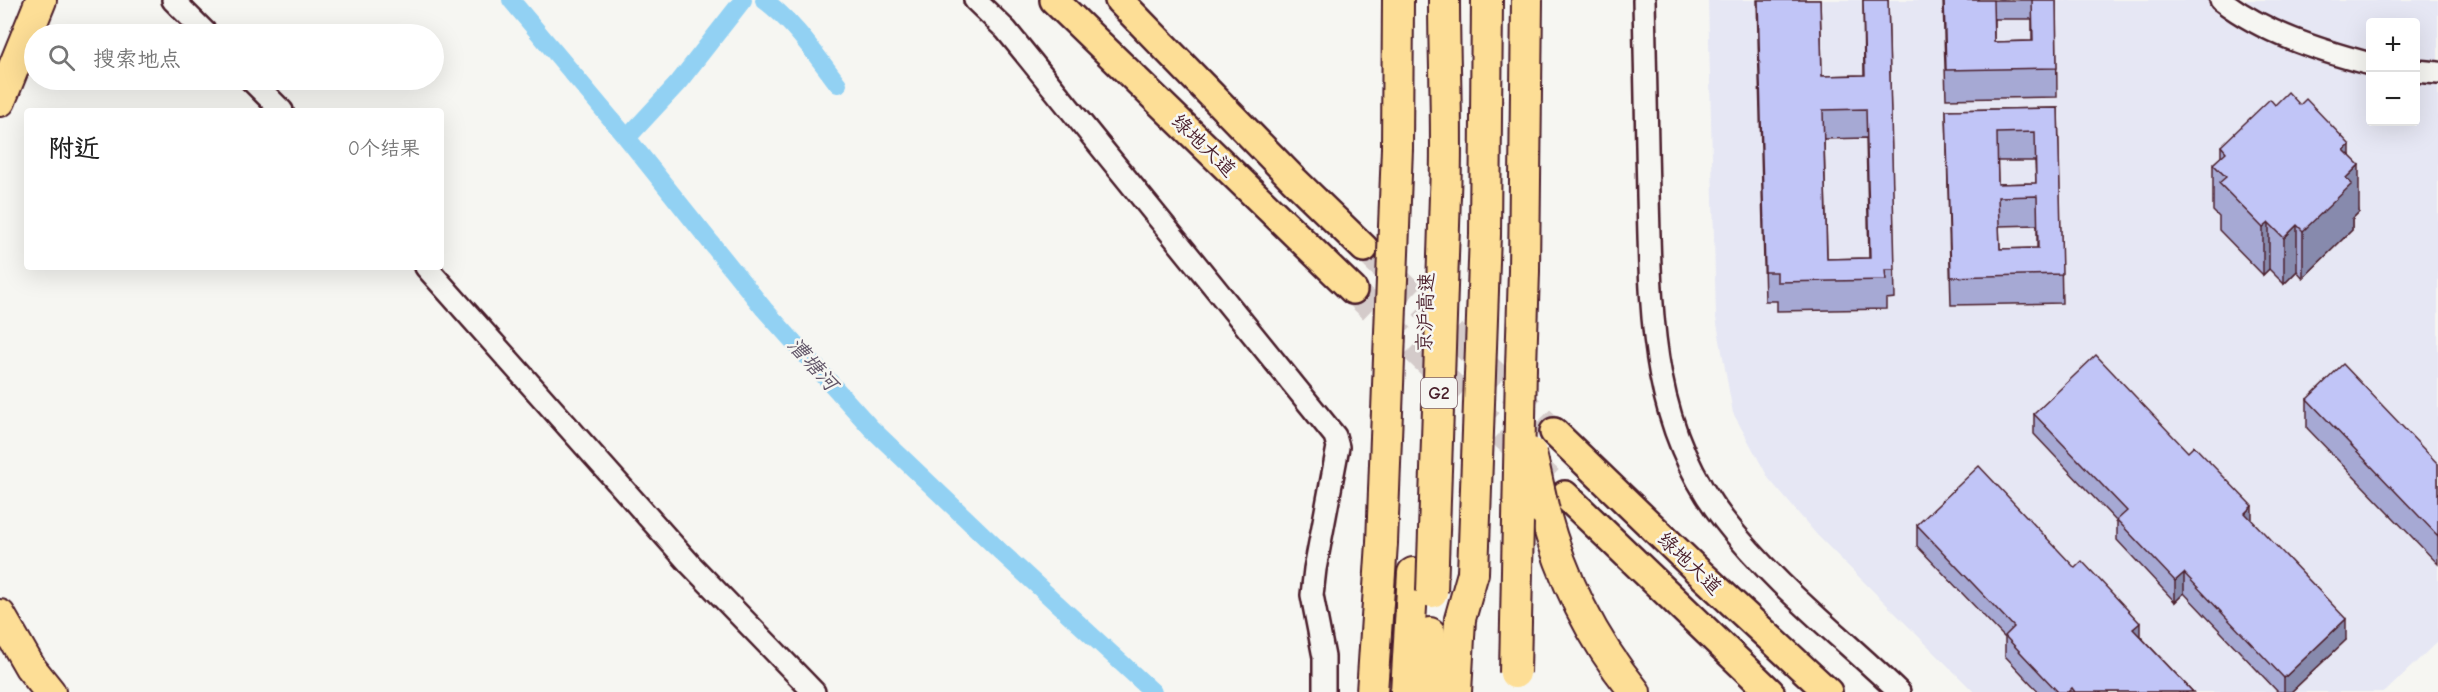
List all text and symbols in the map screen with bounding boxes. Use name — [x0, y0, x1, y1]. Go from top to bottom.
map controls — [2366, 18, 2420, 126]
button: + — [2366, 18, 2420, 72]
search box — [24, 24, 444, 90]
icon: search — [45, 41, 78, 74]
text: 搜索地点 — [93, 46, 181, 72]
button: − — [2366, 72, 2420, 126]
street label: 绿地大道 — [1167, 109, 1240, 181]
text: 附近 — [48, 134, 100, 164]
text: 0个结果 — [348, 137, 420, 160]
street label: 京沪高速 — [1413, 272, 1438, 352]
water label: 漕塘河 — [783, 333, 845, 398]
road number: G2 — [1421, 378, 1457, 408]
street label: 绿地大道 — [1653, 527, 1726, 599]

